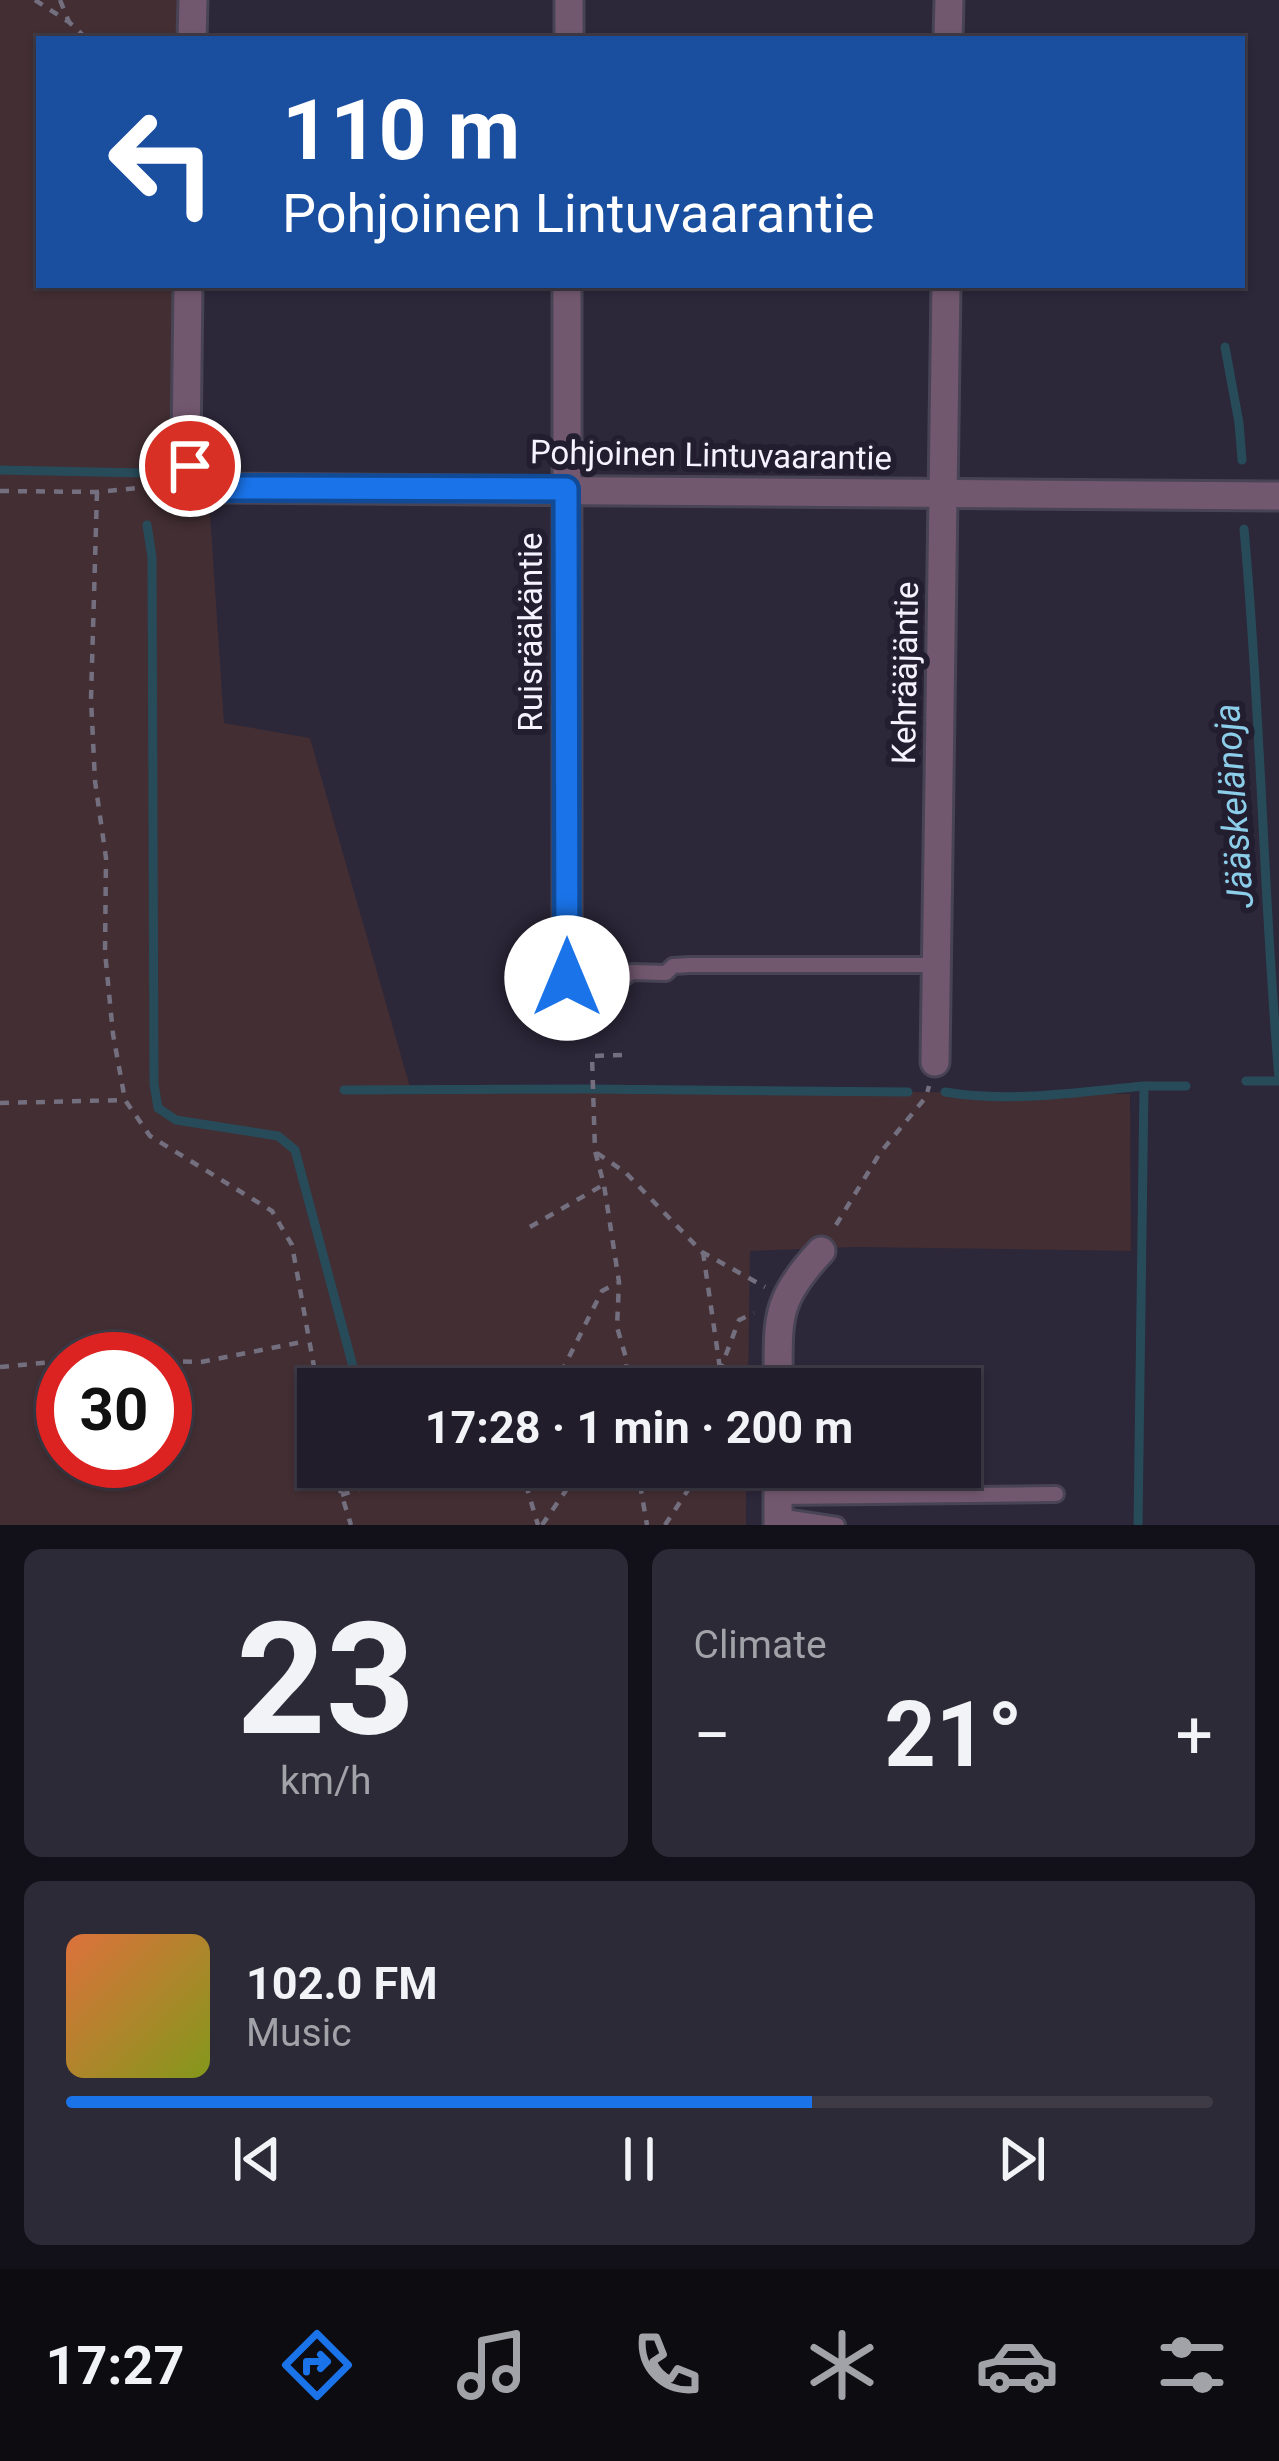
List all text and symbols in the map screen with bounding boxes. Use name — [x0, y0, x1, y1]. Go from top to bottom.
text: 110 m — [282, 81, 520, 180]
icon: left — [84, 84, 240, 240]
text: Pohjoinen Lintuvaarantie — [282, 182, 875, 245]
pin — [139, 415, 241, 517]
street label: Pohjoinen Lintuvaarantie — [530, 432, 892, 478]
icon: arrive — [157, 433, 223, 499]
street label: Ruisrääkäntie — [511, 532, 550, 732]
street label: Kehrääjäntie — [884, 581, 926, 765]
water label: Jääskelänoja — [1206, 702, 1262, 910]
position arrow — [504, 915, 630, 1041]
speed limit sign: 30 — [36, 1332, 192, 1488]
text: 17:28 · 1 min · 200 m — [425, 1401, 853, 1454]
text: 23 — [236, 1588, 415, 1771]
text: Climate — [694, 1622, 827, 1668]
text: 21° — [884, 1683, 1023, 1788]
text: − — [694, 1697, 731, 1774]
text: + — [1176, 1697, 1213, 1774]
text: km/h — [280, 1758, 372, 1804]
text: 102.0 FM — [246, 1957, 438, 2010]
text: Music — [246, 2010, 352, 2056]
icon: previous — [224, 2126, 290, 2192]
icon: pause — [606, 2126, 672, 2192]
icon: next — [989, 2126, 1055, 2192]
icon: directions — [275, 2323, 359, 2407]
icon: music — [450, 2323, 534, 2407]
icon: phone — [625, 2323, 709, 2407]
icon: climate — [800, 2323, 884, 2407]
icon: car — [975, 2323, 1059, 2407]
icon: filters — [1150, 2323, 1234, 2407]
text: 17:27 — [45, 2334, 185, 2397]

